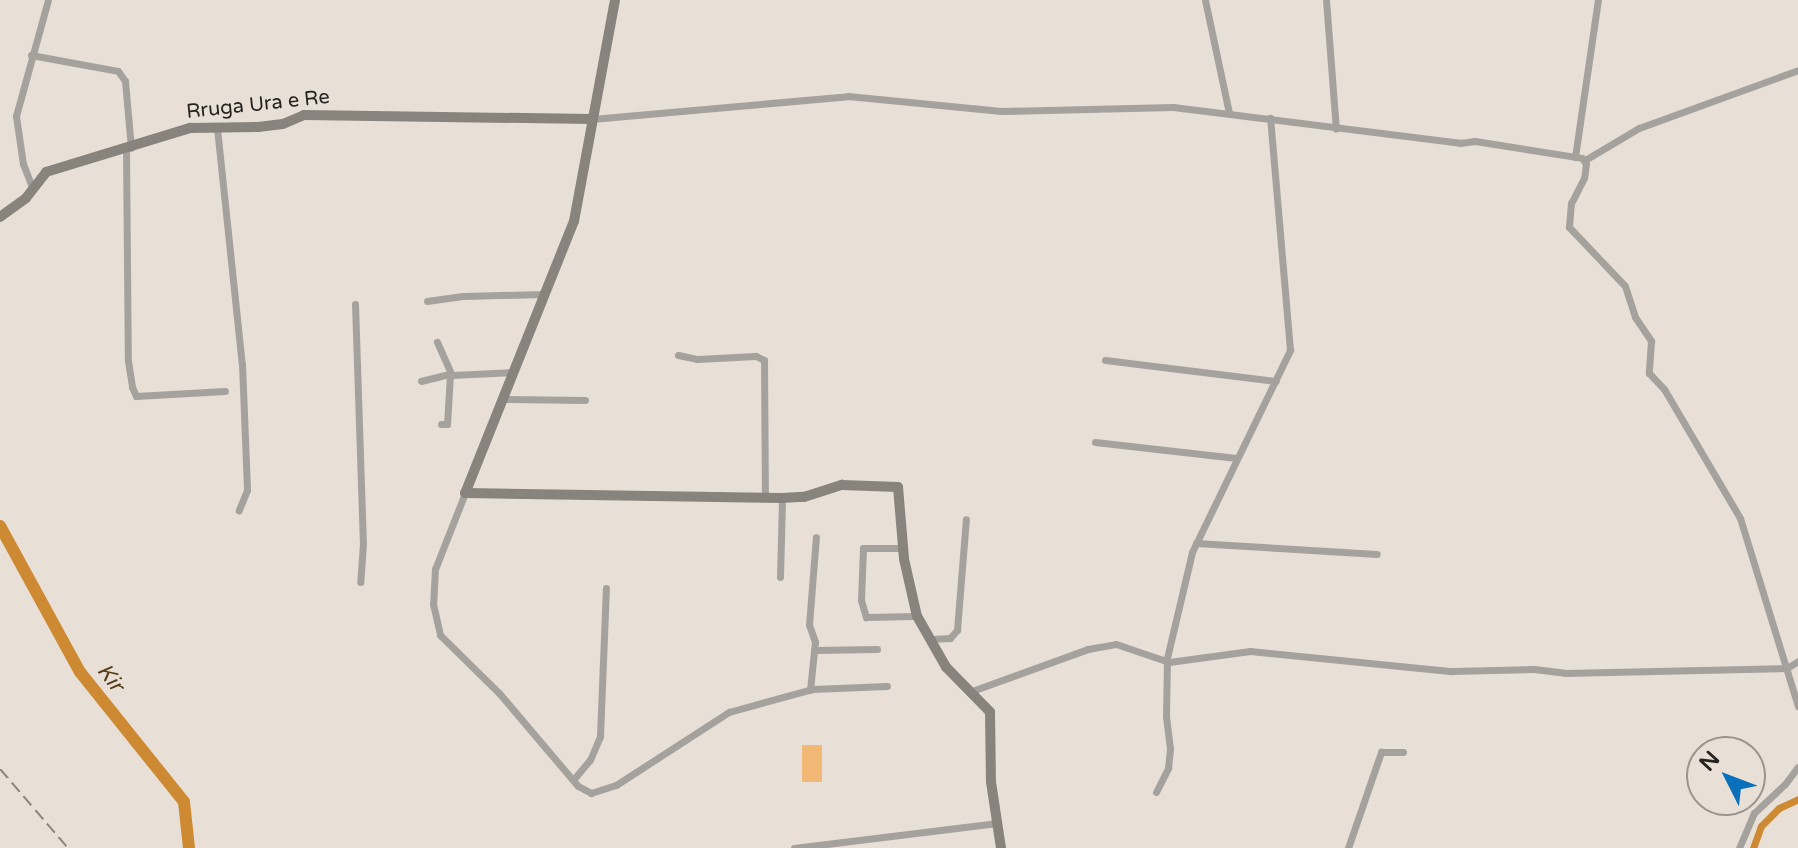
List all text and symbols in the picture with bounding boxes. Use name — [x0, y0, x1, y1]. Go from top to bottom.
street label: Rruga Ura e Re — [185, 86, 331, 124]
water label: Kir — [91, 659, 129, 697]
north arrow — [1686, 736, 1766, 816]
text: N — [1694, 746, 1725, 777]

